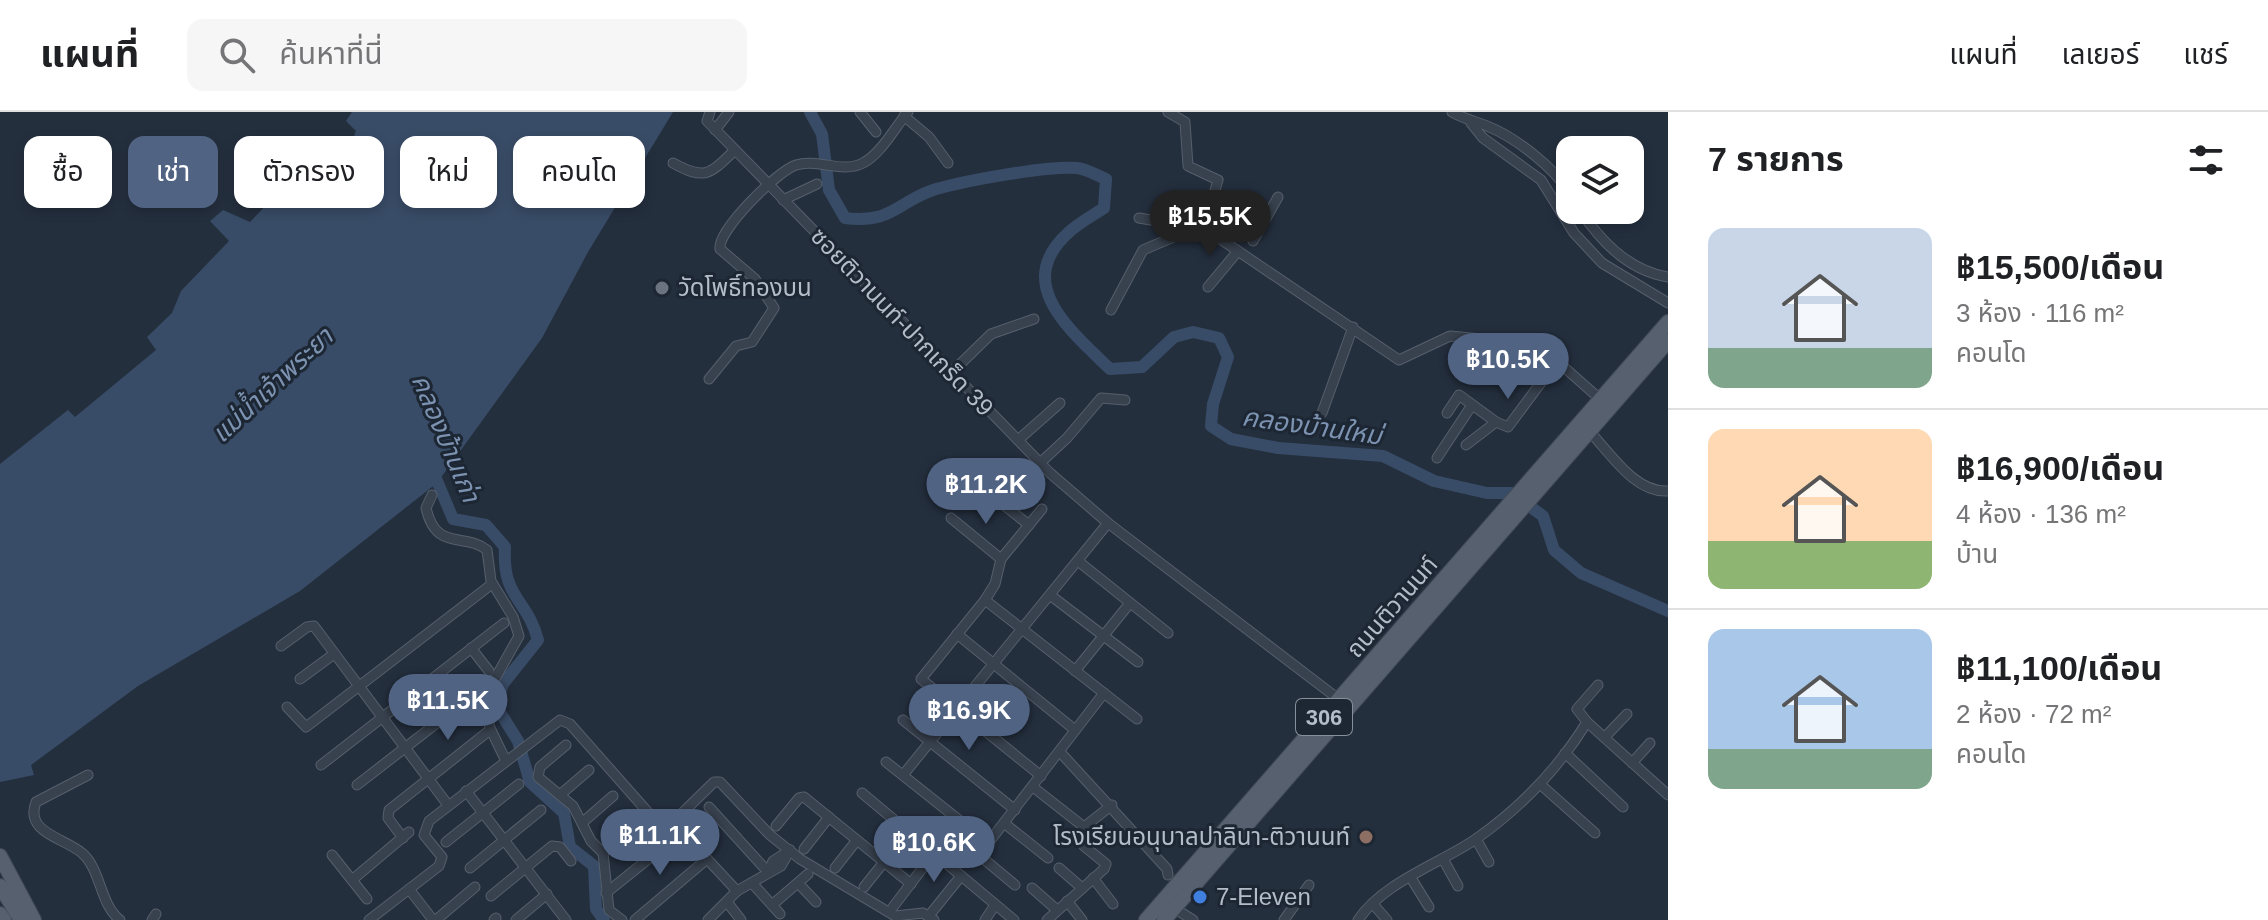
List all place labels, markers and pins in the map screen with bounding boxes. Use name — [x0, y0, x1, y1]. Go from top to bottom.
pin: ฿15.5K — [1145, 190, 1275, 258]
place label: วัดโพธิ์ทองบน — [678, 273, 812, 301]
marker: วัดโพธิ์ทองบน — [653, 279, 671, 297]
pin: ฿10.5K — [1443, 333, 1573, 401]
pin: ฿11.2K — [921, 458, 1051, 526]
pin: ฿11.5K — [383, 674, 513, 742]
pin: ฿16.9K — [904, 684, 1034, 752]
pin: ฿11.1K — [595, 809, 725, 877]
pin: ฿10.6K — [869, 816, 999, 884]
place label: โรงเรียนอนุบาลปาลินา-ติวานนท์ — [1053, 823, 1350, 852]
marker: โรงเรียนอนุบาลปาลินา-ติวานนท์ — [1357, 828, 1375, 846]
place label: 7-Eleven — [1216, 883, 1311, 910]
marker: 7-Eleven — [1191, 888, 1209, 906]

